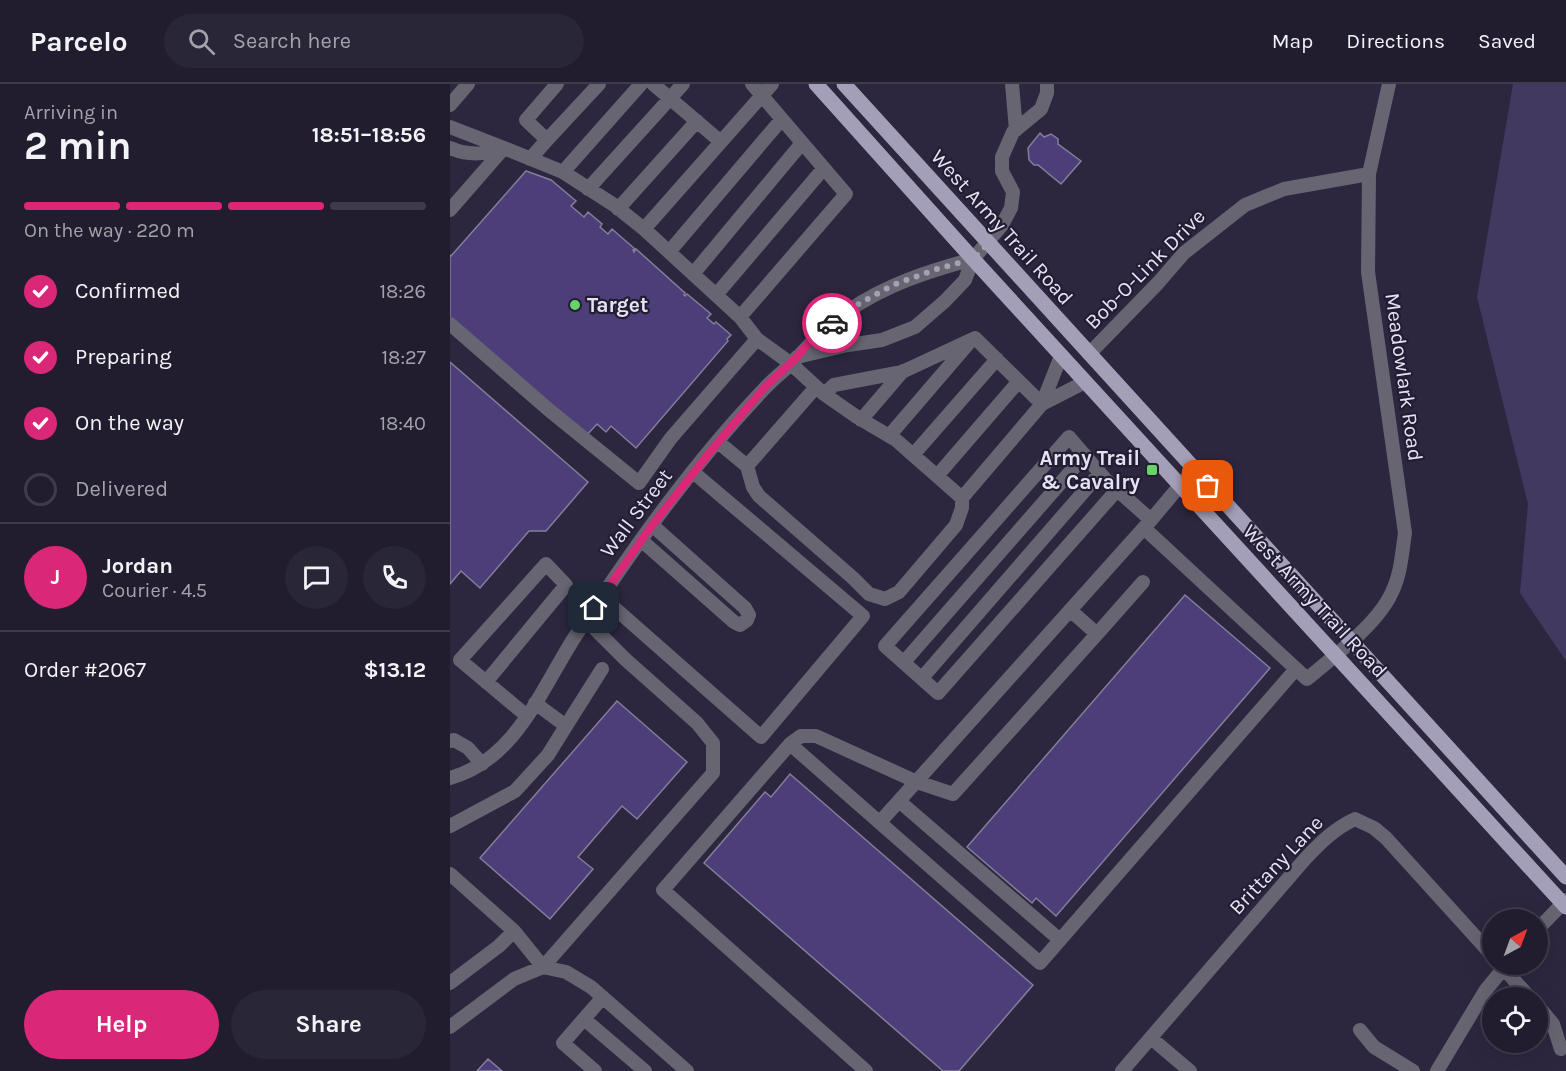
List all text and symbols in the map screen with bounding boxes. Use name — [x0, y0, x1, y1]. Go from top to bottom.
search box — [164, 14, 584, 68]
text: Parcelo — [30, 25, 128, 58]
icon: search — [185, 25, 218, 58]
text: Search here — [233, 28, 351, 54]
text: Map — [1272, 29, 1313, 53]
text: Directions — [1346, 29, 1445, 53]
text: Saved — [1478, 29, 1536, 53]
text: Arriving in — [24, 101, 118, 124]
text: 18:51–18:56 — [312, 122, 426, 148]
text: 2 min — [24, 123, 132, 169]
street label: West Army Trail Road — [926, 144, 1078, 310]
street label: Bob-O-Link Drive — [1080, 204, 1210, 334]
text: On the way · 220 m — [24, 219, 195, 242]
icon: check — [24, 275, 57, 308]
text: Confirmed — [75, 278, 181, 304]
text: 18:26 — [379, 280, 426, 303]
street label: Meadowlark Road — [1380, 291, 1428, 463]
place label: Target — [587, 293, 648, 317]
courier — [802, 293, 862, 353]
marker: Target — [568, 298, 582, 312]
icon: car — [816, 307, 849, 340]
icon: check — [24, 341, 57, 374]
text: Preparing — [75, 344, 172, 370]
text: 18:27 — [382, 346, 426, 369]
icon: check — [24, 407, 57, 440]
text: On the way — [75, 410, 184, 436]
text: 18:40 — [379, 412, 426, 435]
place label: Army Trail & Cavalry — [1040, 446, 1140, 494]
pin — [1182, 460, 1233, 511]
marker: Army Trail & Cavalry — [1145, 463, 1159, 477]
street label: Wall Street — [595, 464, 677, 562]
icon: bag — [1191, 469, 1224, 502]
text: Delivered — [75, 476, 168, 502]
street label: West Army Trail Road — [1238, 520, 1392, 682]
button: chat — [285, 546, 348, 609]
button: phone — [363, 546, 426, 609]
text: Jordan — [102, 553, 173, 579]
text: J — [51, 564, 60, 590]
text: Courier · 4.5 — [102, 579, 207, 602]
pin — [568, 582, 619, 633]
icon: home — [577, 591, 610, 624]
text: Order #2067 — [24, 657, 146, 683]
text: $13.12 — [363, 657, 426, 683]
street label: Brittany Lane — [1224, 811, 1328, 919]
north arrow — [1482, 909, 1548, 975]
map controls — [1482, 909, 1548, 1053]
button: locate — [1482, 987, 1548, 1053]
button: Help — [24, 990, 219, 1059]
button: Share — [231, 990, 426, 1059]

